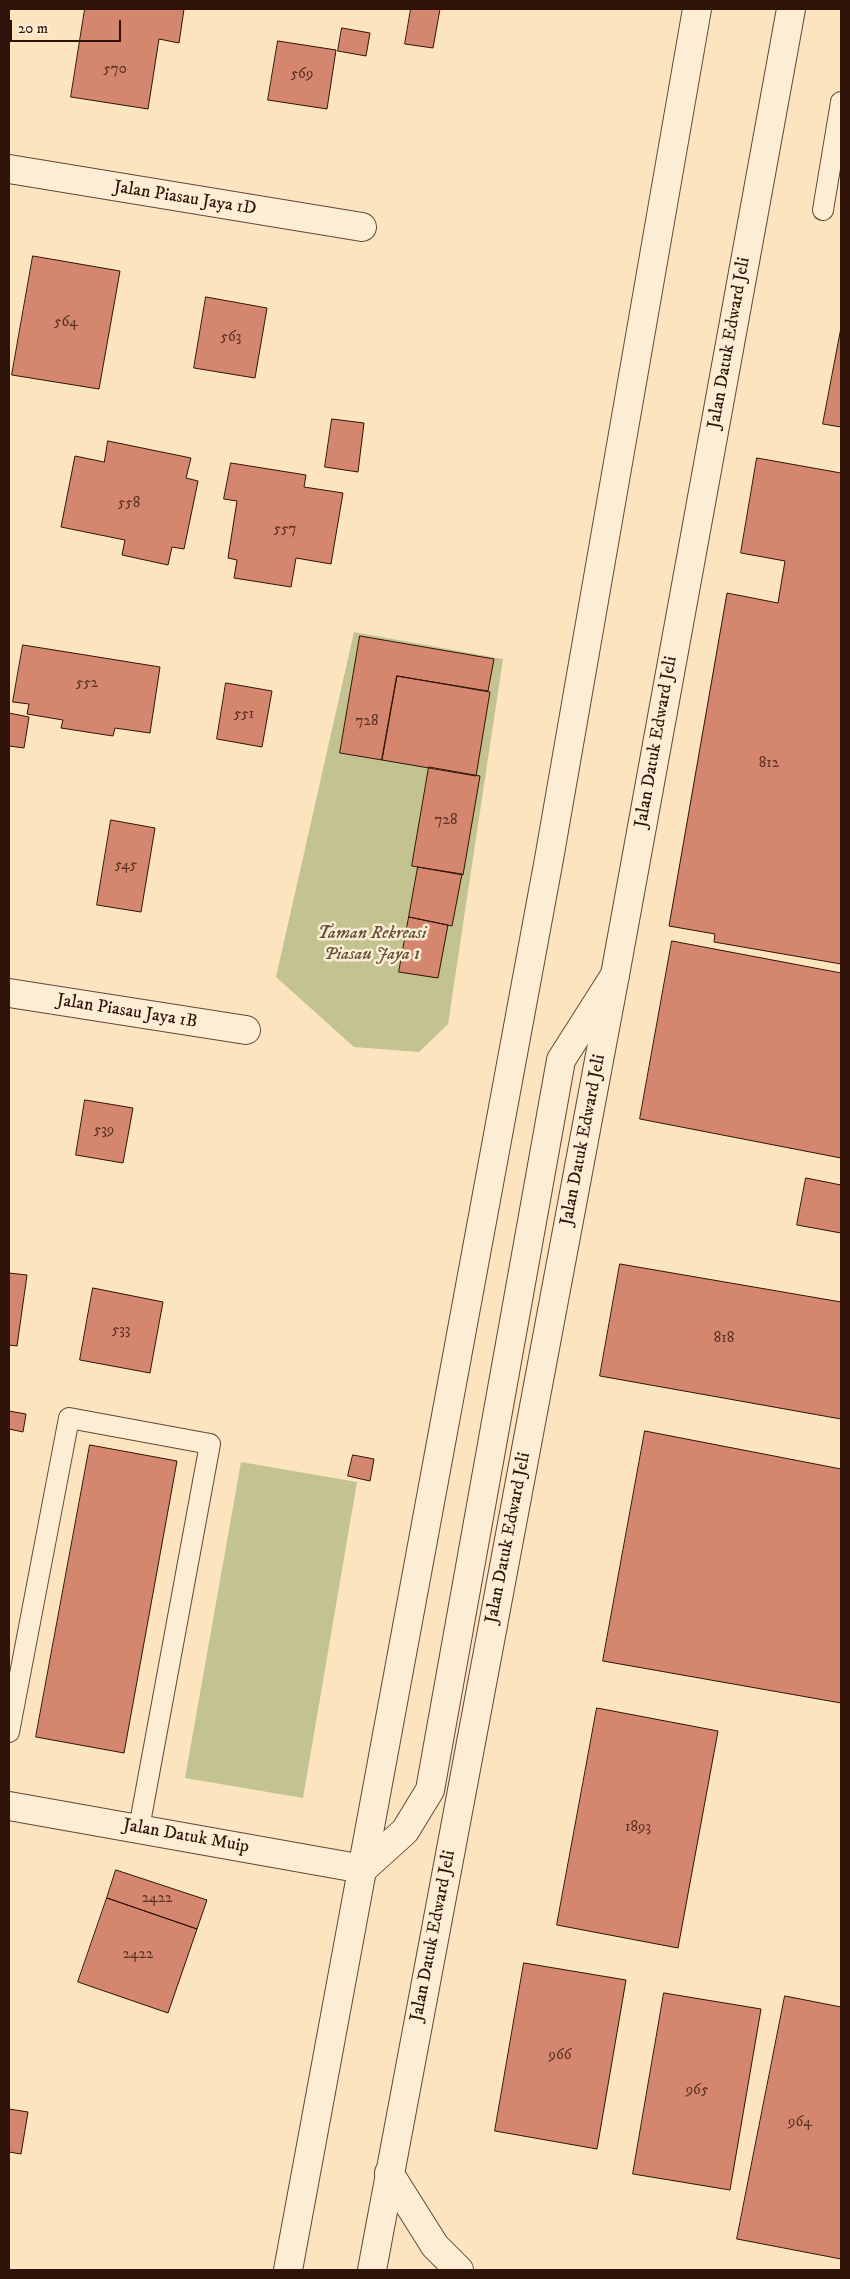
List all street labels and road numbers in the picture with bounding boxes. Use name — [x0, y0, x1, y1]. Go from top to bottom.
street label: Jalan Piasau Jaya 1D — [112, 177, 258, 221]
street label: Jalan Datuk Edward Jeli — [704, 256, 756, 430]
street label: Jalan Datuk Edward Jeli — [631, 655, 683, 829]
street label: Jalan Piasau Jaya 1B — [55, 990, 199, 1034]
street label: Jalan Datuk Edward Jeli — [557, 1053, 611, 1227]
street label: Jalan Datuk Edward Jeli — [482, 1451, 536, 1625]
street label: Jalan Datuk Muip — [121, 1815, 251, 1859]
street label: Jalan Datuk Edward Jeli — [407, 1849, 461, 2023]

